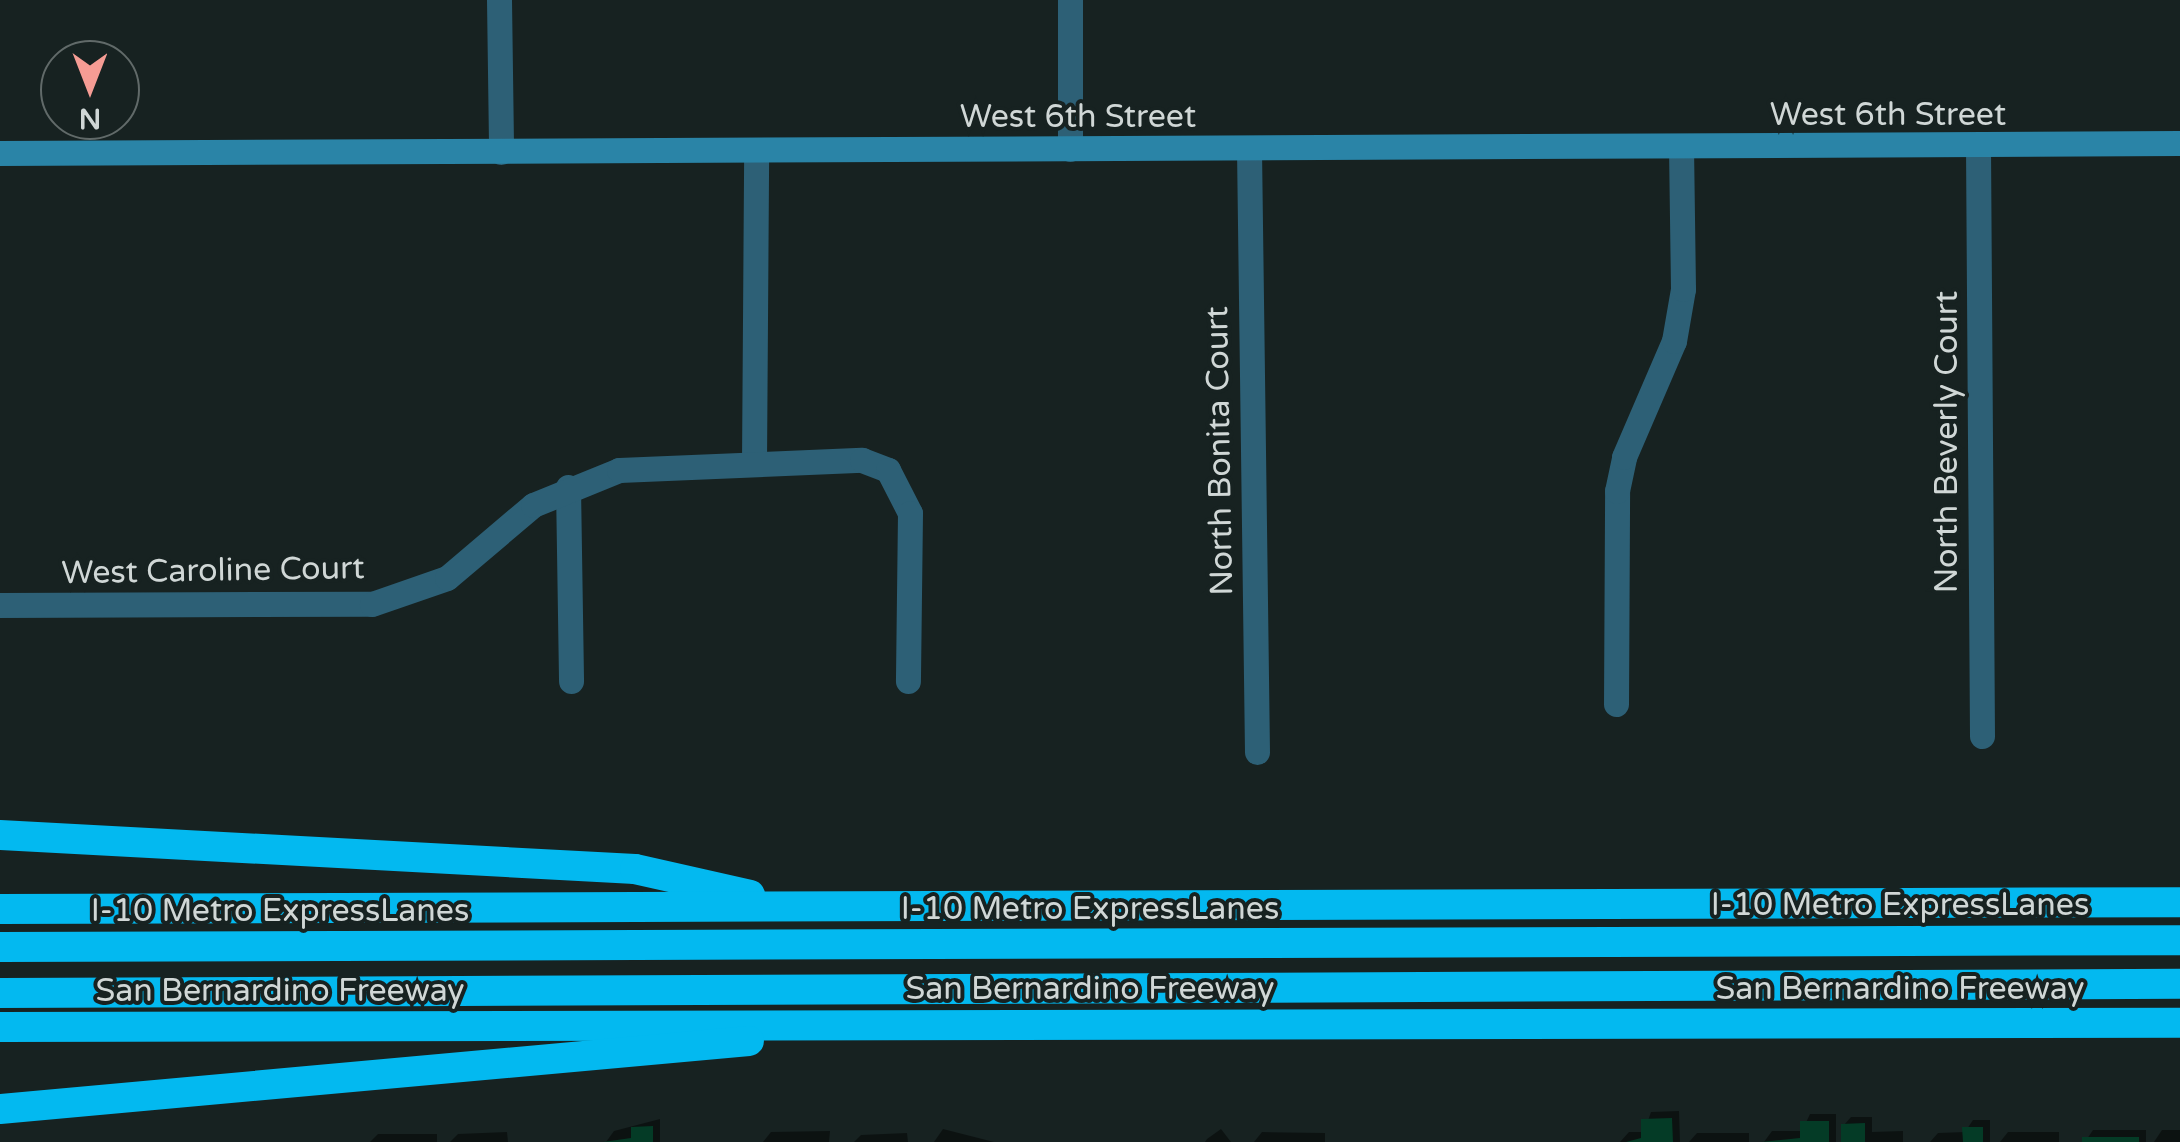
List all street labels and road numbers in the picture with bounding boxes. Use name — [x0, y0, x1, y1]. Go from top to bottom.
street label: West 6th Street — [1770, 96, 2006, 134]
street label: West 6th Street — [960, 98, 1196, 136]
street label: North Beverly Court — [1928, 291, 1966, 593]
street label: North Bonita Court — [1198, 306, 1242, 596]
street label: West Caroline Court — [61, 549, 365, 593]
street label: I-10 Metro ExpressLanes — [1711, 886, 2089, 924]
street label: I-10 Metro ExpressLanes — [901, 890, 1279, 928]
street label: I-10 Metro ExpressLanes — [91, 892, 469, 930]
street label: San Bernardino Freeway — [905, 970, 1275, 1008]
street label: San Bernardino Freeway — [1715, 970, 2085, 1008]
street label: San Bernardino Freeway — [95, 972, 465, 1010]

